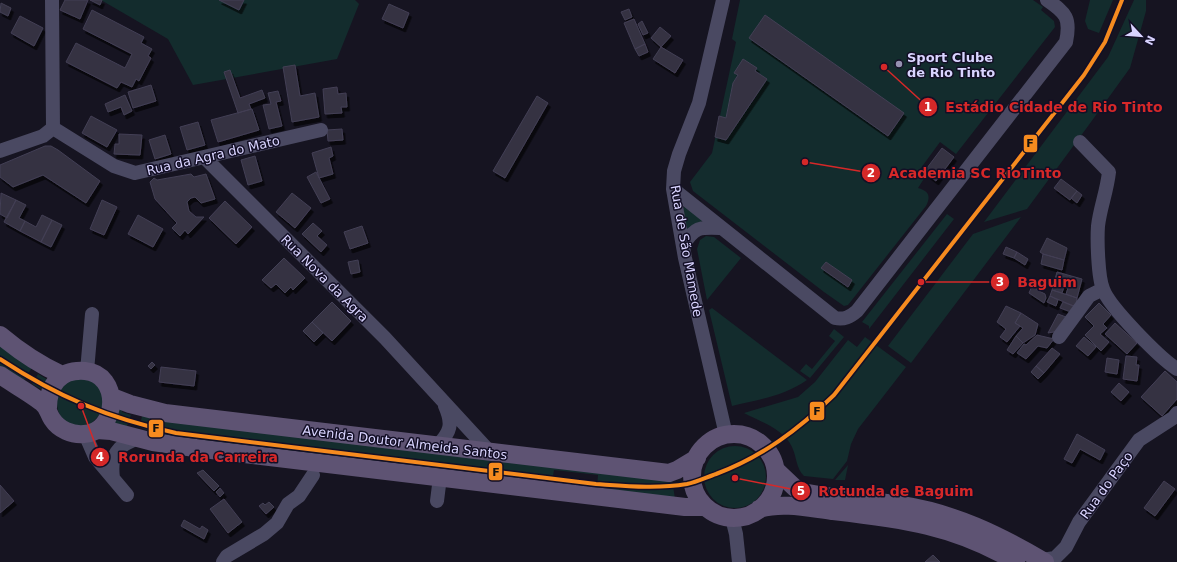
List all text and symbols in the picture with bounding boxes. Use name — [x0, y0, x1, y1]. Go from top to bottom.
north arrow — [1121, 16, 1161, 56]
text: N — [1142, 33, 1157, 47]
place label: Sport Clube de Rio Tinto — [907, 50, 995, 80]
marker: Sport Clube de Rio Tinto — [894, 59, 904, 69]
callout: Estádio Cidade de Rio Tinto — [918, 94, 1171, 120]
text: Estádio Cidade de Rio Tinto — [945, 99, 1163, 115]
text: 1 — [924, 100, 932, 114]
street label: Rua da Agra do Mato — [145, 133, 281, 178]
line badge: F — [1023, 134, 1038, 153]
text: F — [1026, 137, 1034, 150]
callout: Academia SC RioTinto — [861, 160, 1070, 186]
text: Academia SC RioTinto — [889, 165, 1062, 181]
text: 2 — [867, 166, 875, 180]
street label: Rua de São Mamede — [668, 184, 705, 318]
street label: Rua Nova da Agra — [278, 232, 371, 325]
callout: Baguim — [990, 269, 1085, 295]
text: Baguim — [1017, 274, 1077, 290]
text: 3 — [996, 275, 1004, 289]
line badge: F — [809, 401, 825, 421]
text: F — [813, 405, 821, 418]
line badge: F — [148, 419, 164, 438]
text: F — [152, 422, 160, 435]
street label: Avenida Doutor Almeida Santos — [302, 422, 508, 463]
callout: Rorunda da Carreira — [90, 444, 286, 470]
text: Rorunda da Carreira — [118, 449, 278, 465]
street label: Rua do Paço — [1077, 449, 1136, 522]
text: 4 — [96, 450, 104, 464]
line badge: F — [488, 462, 503, 481]
text: F — [492, 466, 500, 479]
callout: Rotunda de Baguim — [791, 478, 982, 504]
text: Rotunda de Baguim — [818, 483, 974, 499]
text: 5 — [797, 484, 805, 498]

